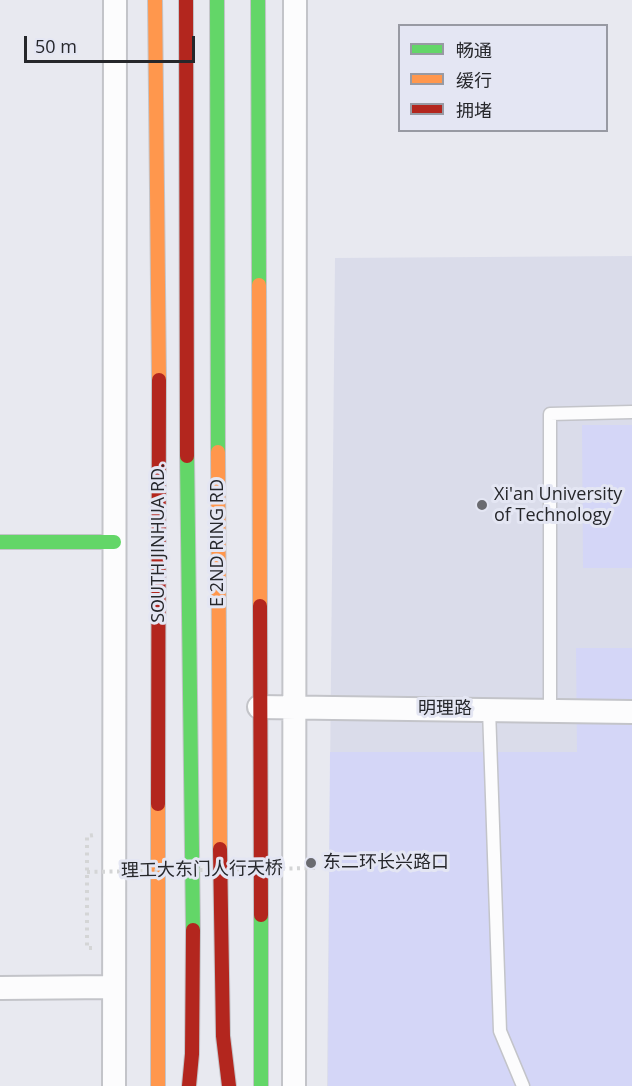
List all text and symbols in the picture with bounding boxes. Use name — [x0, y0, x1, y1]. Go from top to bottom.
scale bar — [27, 24, 198, 62]
legend — [398, 24, 608, 132]
text: 50 m — [35, 34, 77, 58]
text: 畅通 — [456, 38, 492, 62]
text: 缓行 — [456, 68, 492, 92]
text: 拥堵 — [456, 98, 492, 122]
street label: SOUTH JINHUA RD. — [148, 463, 170, 623]
street label: E 2ND RING RD — [207, 479, 229, 607]
place label: Xi'an University of Technology — [494, 484, 622, 526]
marker: Xi'an University of Technology — [475, 498, 489, 512]
street label: 明理路 — [418, 698, 472, 720]
place label: 东二环长兴路口 — [323, 852, 449, 874]
marker: 东二环长兴路口 — [304, 856, 318, 870]
street label: 理工大东门人行天桥 — [121, 858, 283, 882]

